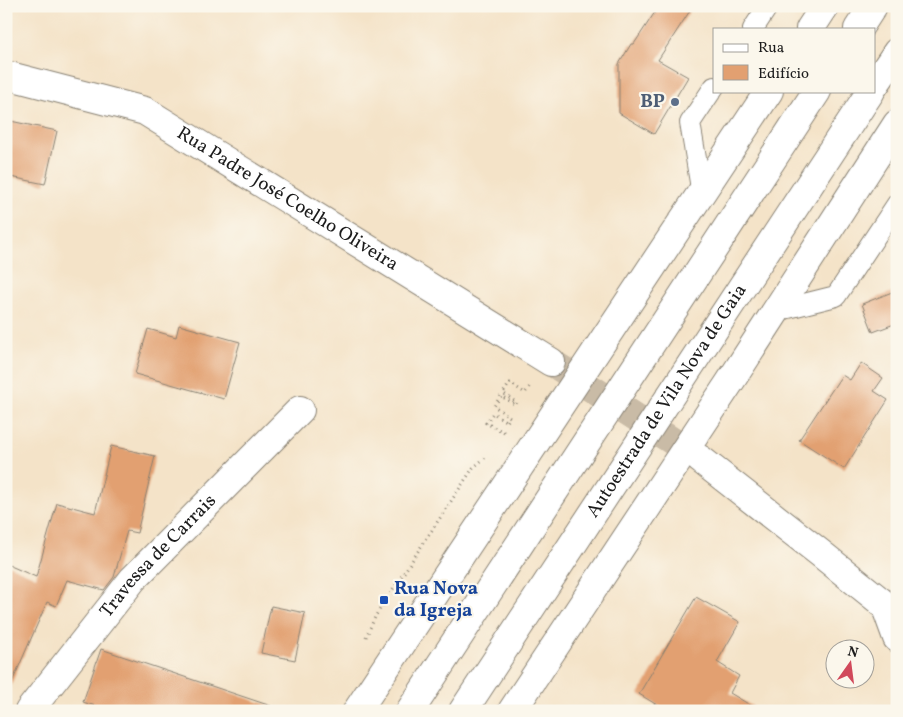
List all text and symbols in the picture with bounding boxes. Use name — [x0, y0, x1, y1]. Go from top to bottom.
legend — [713, 28, 876, 92]
text: Rua — [758, 38, 784, 59]
text: Edifício — [758, 64, 809, 85]
place label: BP — [640, 89, 665, 115]
marker: BP — [669, 96, 681, 108]
street label: Rua Padre José Coelho Oliveira — [172, 121, 403, 277]
street label: Autoestrada de Vila Nova de Gaia — [581, 279, 753, 523]
street label: Travessa de Carrais — [94, 489, 222, 623]
place label: Rua Nova da Igreja — [394, 576, 478, 624]
marker: Rua Nova da Igreja — [378, 594, 390, 606]
north arrow — [826, 640, 876, 690]
text: N — [846, 642, 860, 663]

